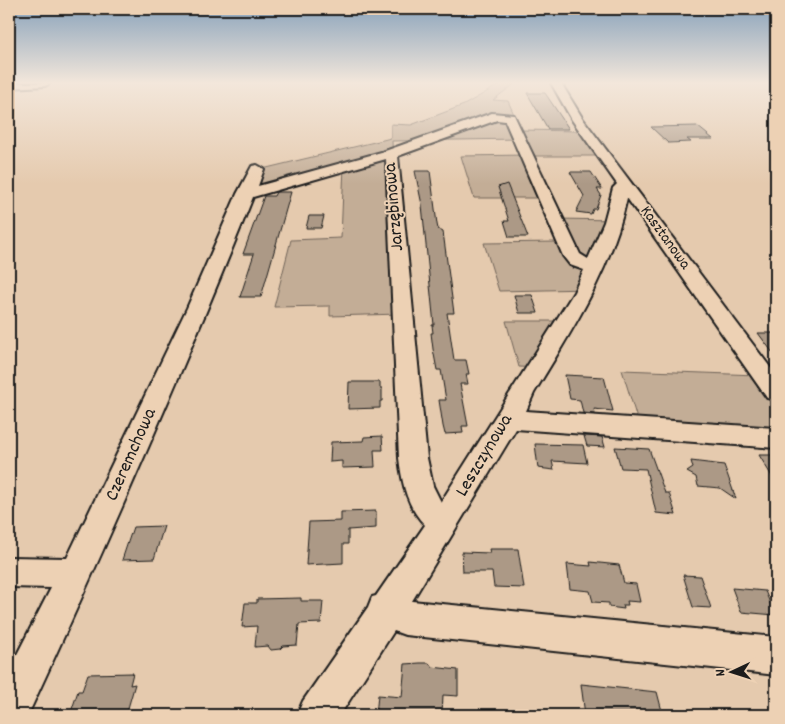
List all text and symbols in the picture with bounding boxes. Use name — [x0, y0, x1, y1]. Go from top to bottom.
street label: Jarzębinowa — [378, 161, 412, 252]
street label: Kasztanowa — [634, 202, 696, 275]
street label: Czeremchowa — [99, 403, 165, 506]
street label: Leszczynowa — [450, 409, 521, 503]
north arrow — [708, 646, 758, 696]
text: N — [711, 669, 731, 677]

